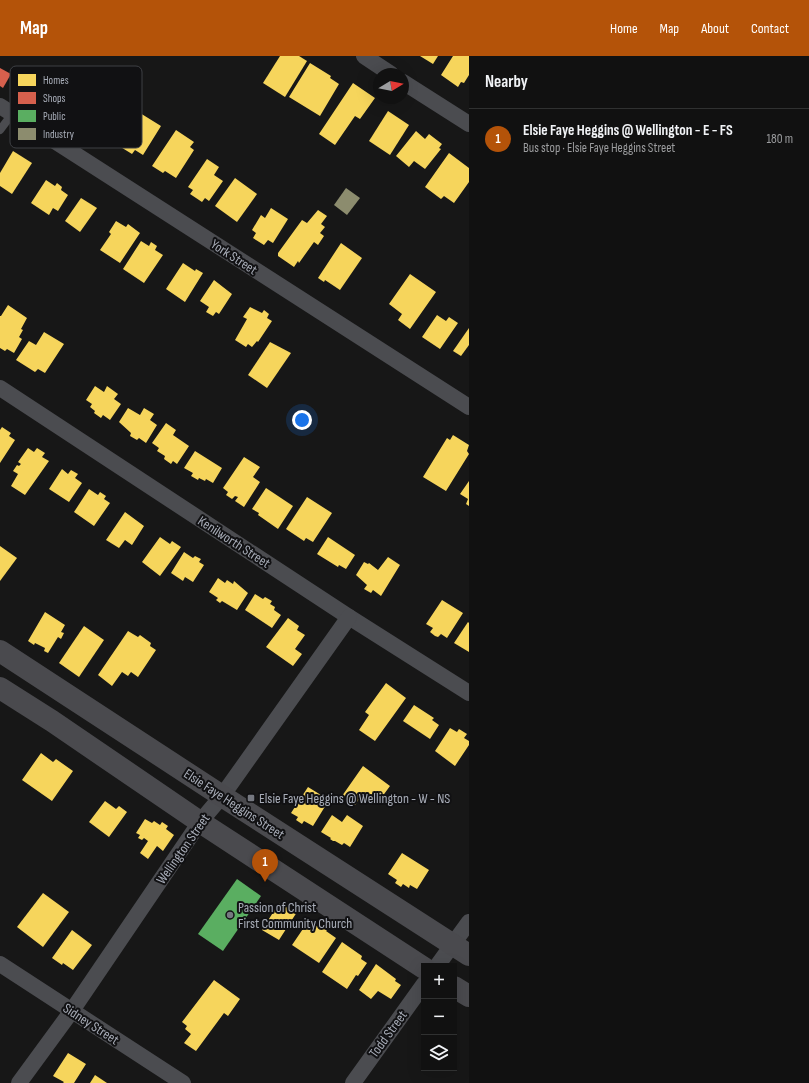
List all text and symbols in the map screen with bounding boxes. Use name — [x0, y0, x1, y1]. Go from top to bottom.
text: Map — [20, 17, 48, 40]
text: Home — [610, 20, 638, 37]
text: Map — [660, 20, 679, 37]
text: About — [701, 20, 729, 37]
text: Contact — [751, 20, 789, 37]
legend — [10, 66, 142, 148]
north arrow — [373, 68, 409, 104]
text: Nearby — [485, 72, 528, 92]
text: Homes — [43, 74, 69, 87]
text: Shops — [43, 92, 66, 105]
text: Public — [43, 110, 66, 123]
text: Elsie Faye Heggins @ Wellington - E - FS — [523, 121, 733, 140]
text: Industry — [43, 128, 75, 141]
text: 1 — [495, 131, 501, 147]
text: 180 m — [767, 131, 793, 147]
text: Bus stop · Elsie Faye Heggins Street — [523, 140, 675, 156]
street label: York Street — [208, 236, 260, 278]
your location — [292, 410, 312, 430]
street label: Kenilworth Street — [195, 512, 273, 572]
street label: Elsie Faye Heggins Street — [180, 765, 288, 843]
place label: Elsie Faye Heggins @ Wellington - W - NS — [259, 790, 450, 807]
marker: Elsie Faye Heggins @ Wellington - W - NS — [246, 793, 256, 803]
street label: Wellington Street — [153, 811, 213, 887]
pin: 1 — [252, 849, 278, 882]
place label: Passion of Christ First Community Church — [238, 899, 352, 932]
marker: Passion of Christ First Community Church — [225, 910, 235, 920]
map controls — [421, 963, 457, 1071]
button: + — [421, 963, 457, 999]
button: − — [421, 999, 457, 1035]
street label: Sidney Street — [60, 1000, 122, 1048]
street label: Todd Street — [365, 1007, 411, 1061]
button: layers — [421, 1035, 457, 1071]

